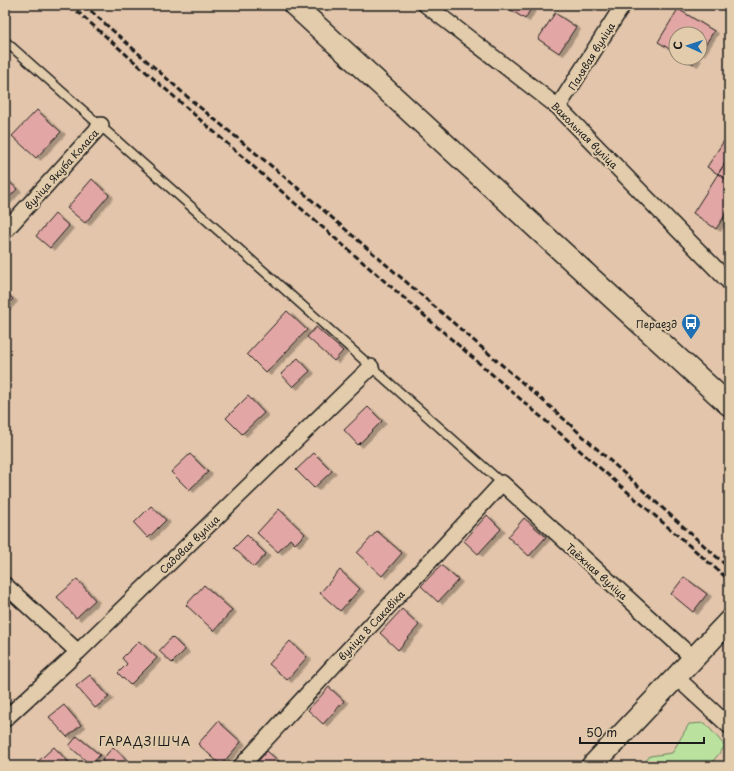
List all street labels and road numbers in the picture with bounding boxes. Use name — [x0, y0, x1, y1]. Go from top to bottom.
street label: Палявая вуліца — [564, 18, 619, 93]
street label: Вакольная вуліца — [548, 98, 622, 173]
street label: вуліца Якуба Коласа — [21, 125, 103, 213]
street label: Садовая вуліца — [156, 511, 224, 577]
street label: Таёжная вуліца — [562, 539, 632, 604]
street label: вуліца 8 Сакавіка — [334, 586, 409, 664]

